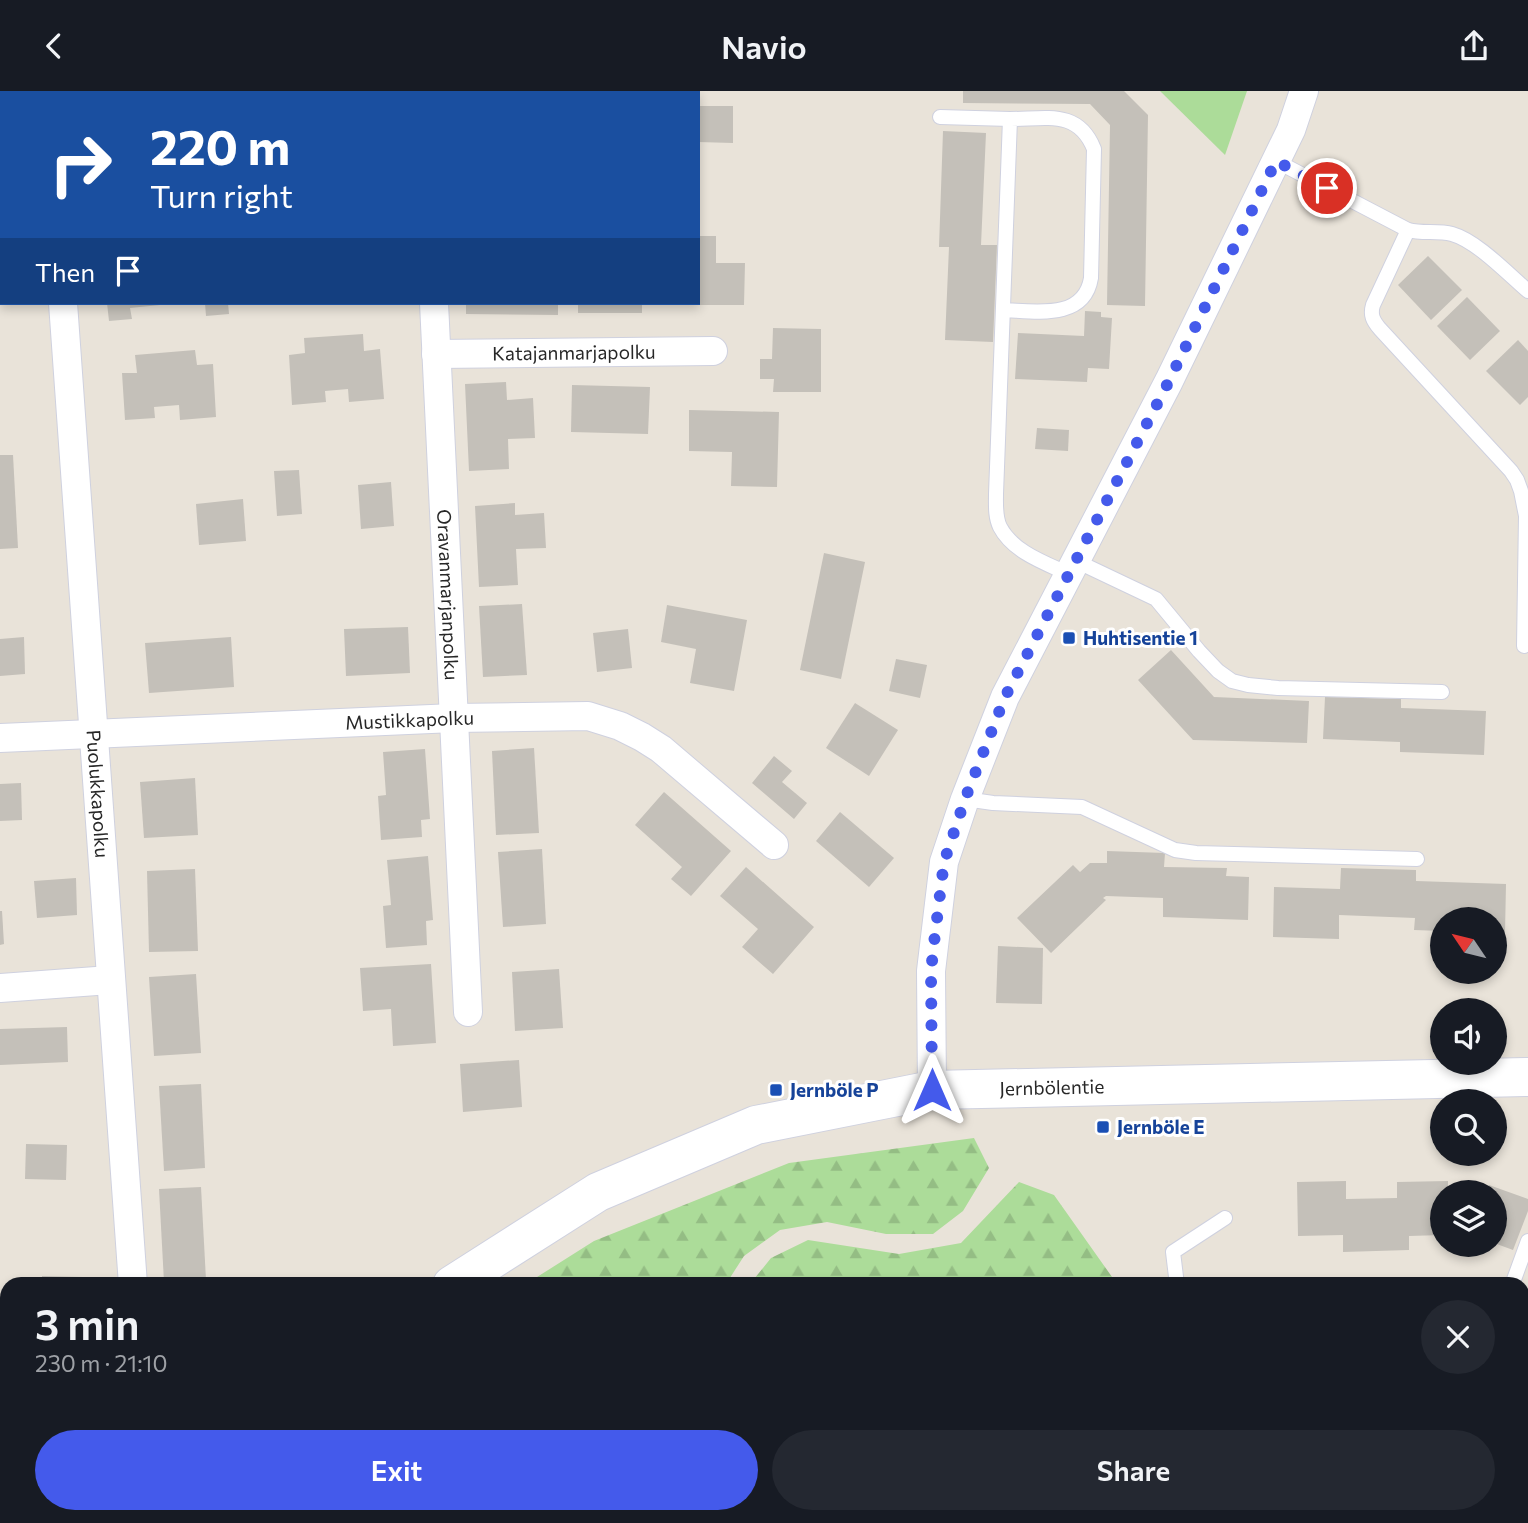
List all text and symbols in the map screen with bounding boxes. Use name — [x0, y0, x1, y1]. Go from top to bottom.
text: Navio — [721, 26, 807, 66]
icon: back — [35, 27, 73, 65]
icon: share — [1455, 27, 1493, 65]
text: 220 m — [150, 115, 290, 175]
icon: right — [35, 119, 126, 210]
pin — [1297, 158, 1357, 218]
icon: arrive — [1308, 169, 1346, 207]
text: Turn right — [150, 175, 293, 215]
icon: arrive — [109, 252, 147, 290]
text: Then — [35, 256, 95, 287]
street label: Katajanmarjapolku — [492, 340, 656, 364]
street label: Oravanmarjanpolku — [433, 509, 464, 681]
place label: Huhtisentie 1 — [1083, 626, 1198, 649]
marker: Huhtisentie 1 — [1061, 630, 1077, 646]
street label: Mustikkapolku — [345, 706, 474, 734]
street label: Puolukkapolku — [82, 729, 115, 859]
north arrow — [1430, 907, 1507, 983]
map controls — [1430, 907, 1507, 1257]
button: sound — [1430, 998, 1507, 1075]
position arrow — [895, 1053, 969, 1127]
street label: Jernbölentie — [999, 1074, 1105, 1100]
place label: Jernböle P — [790, 1078, 879, 1101]
marker: Jernböle P — [768, 1082, 784, 1098]
button: search — [1430, 1089, 1507, 1166]
place label: Jernböle E — [1117, 1115, 1205, 1138]
marker: Jernböle E — [1095, 1119, 1111, 1135]
button: layers — [1430, 1180, 1507, 1257]
text: 3 min — [35, 1297, 140, 1349]
button: close — [1421, 1300, 1495, 1374]
text: 230 m · 21:10 — [35, 1349, 167, 1377]
button: Exit — [35, 1430, 758, 1510]
button: Share — [772, 1430, 1495, 1510]

